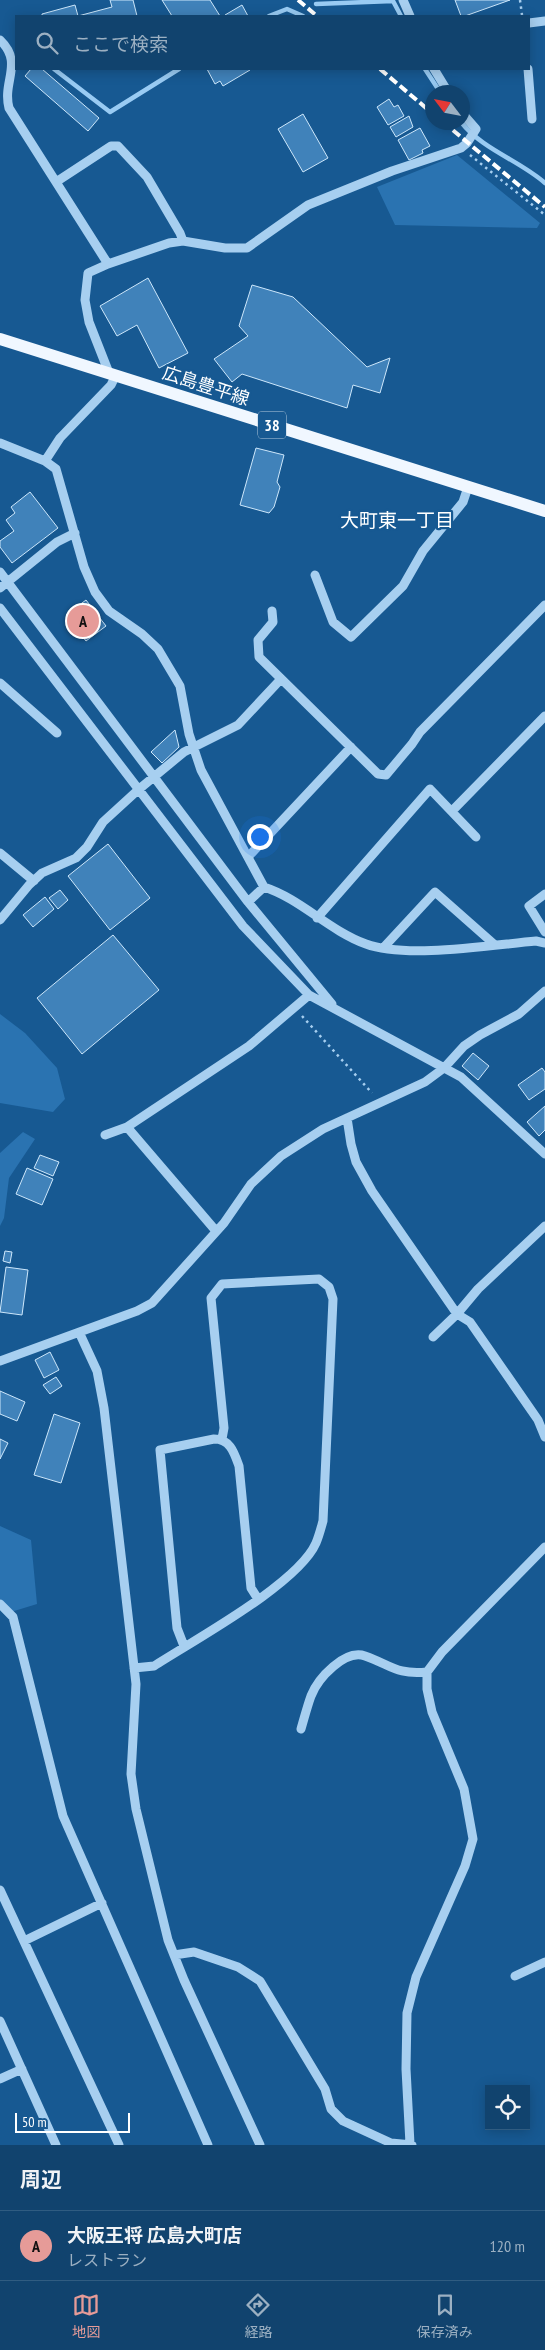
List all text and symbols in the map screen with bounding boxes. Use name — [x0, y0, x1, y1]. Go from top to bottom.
search box — [15, 15, 530, 70]
icon: search — [33, 29, 61, 57]
text: ここで検索 — [73, 32, 168, 56]
north arrow — [425, 85, 470, 130]
street label: 広島豊平線 — [160, 361, 253, 410]
road number: 38 — [258, 412, 286, 438]
district label: 大町東一丁目 — [340, 508, 454, 532]
pin: A — [67, 602, 99, 640]
your location — [247, 824, 273, 850]
map controls — [485, 2085, 530, 2130]
button: locate — [485, 2085, 530, 2130]
scale bar — [15, 2110, 130, 2133]
text: 50 m — [22, 2113, 47, 2131]
text: 周辺 — [20, 2166, 62, 2193]
text: 大阪王将 広島大町店 — [67, 2223, 242, 2247]
text: A — [32, 2236, 40, 2256]
text: 120 m — [490, 2236, 525, 2256]
text: レストラン — [67, 2250, 147, 2270]
tab: 地図 — [72, 2291, 100, 2341]
tab: 経路 — [244, 2291, 272, 2341]
tab: 保存済み — [417, 2291, 473, 2341]

